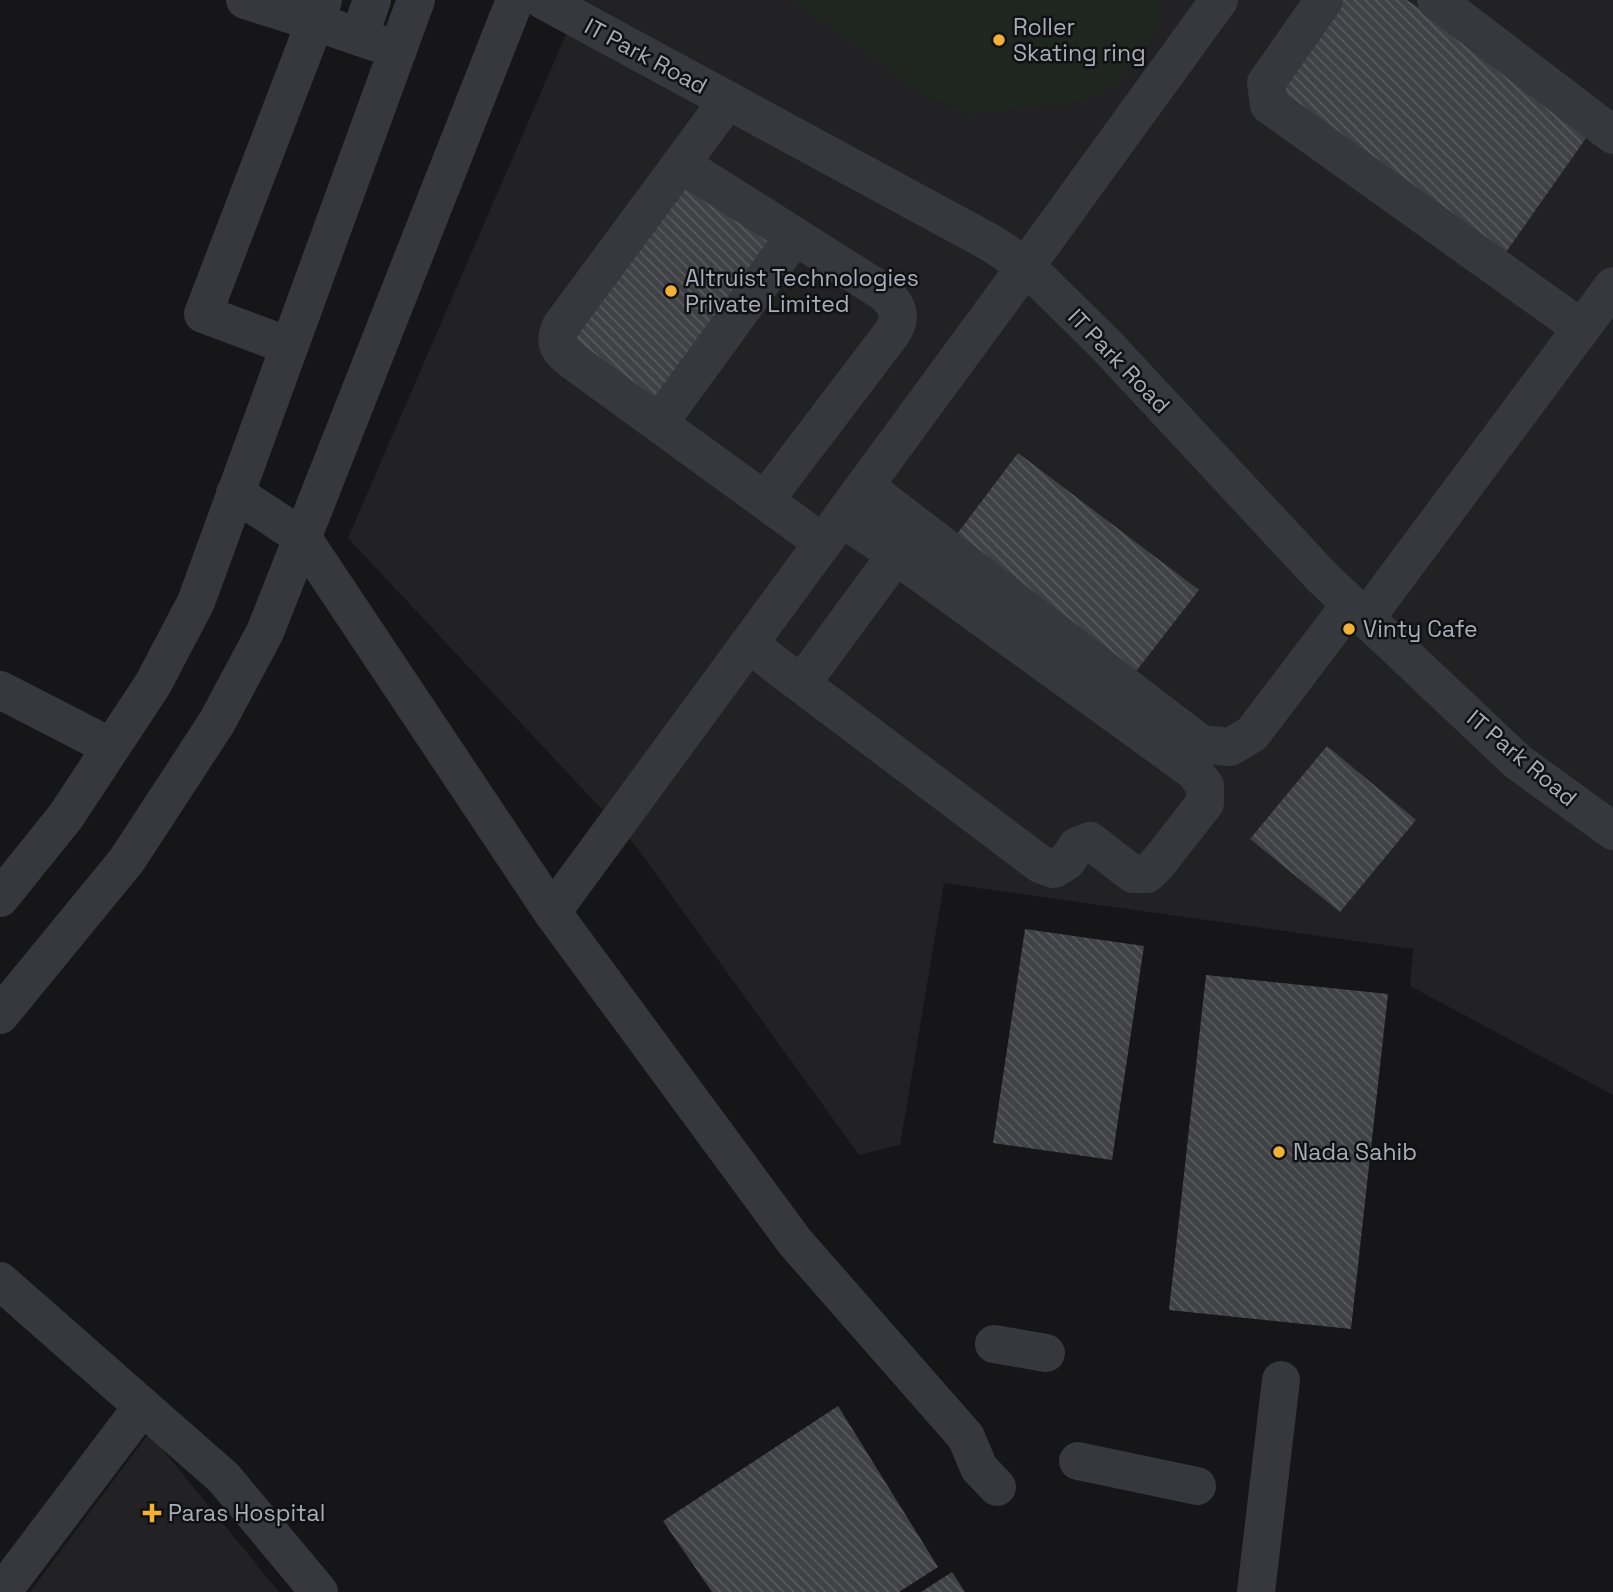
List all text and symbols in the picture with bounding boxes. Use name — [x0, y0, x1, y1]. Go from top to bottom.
street label: IT Park Road — [580, 11, 712, 101]
place label: Roller Skating ring — [1013, 12, 1146, 68]
marker: Roller Skating ring — [991, 32, 1007, 48]
place label: Altruist Technologies Private Limited — [685, 263, 919, 319]
marker: Altruist Technologies Private Limited — [663, 283, 679, 299]
street label: IT Park Road — [1061, 302, 1177, 420]
place label: Vinty Cafe — [1363, 614, 1478, 644]
marker: Vinty Cafe — [1341, 621, 1357, 637]
street label: IT Park Road — [1461, 703, 1583, 813]
place label: Nada Sahib — [1293, 1137, 1417, 1167]
marker: Nada Sahib — [1271, 1144, 1287, 1160]
place label: Paras Hospital — [168, 1498, 325, 1528]
marker: Paras Hospital — [142, 1503, 162, 1523]

